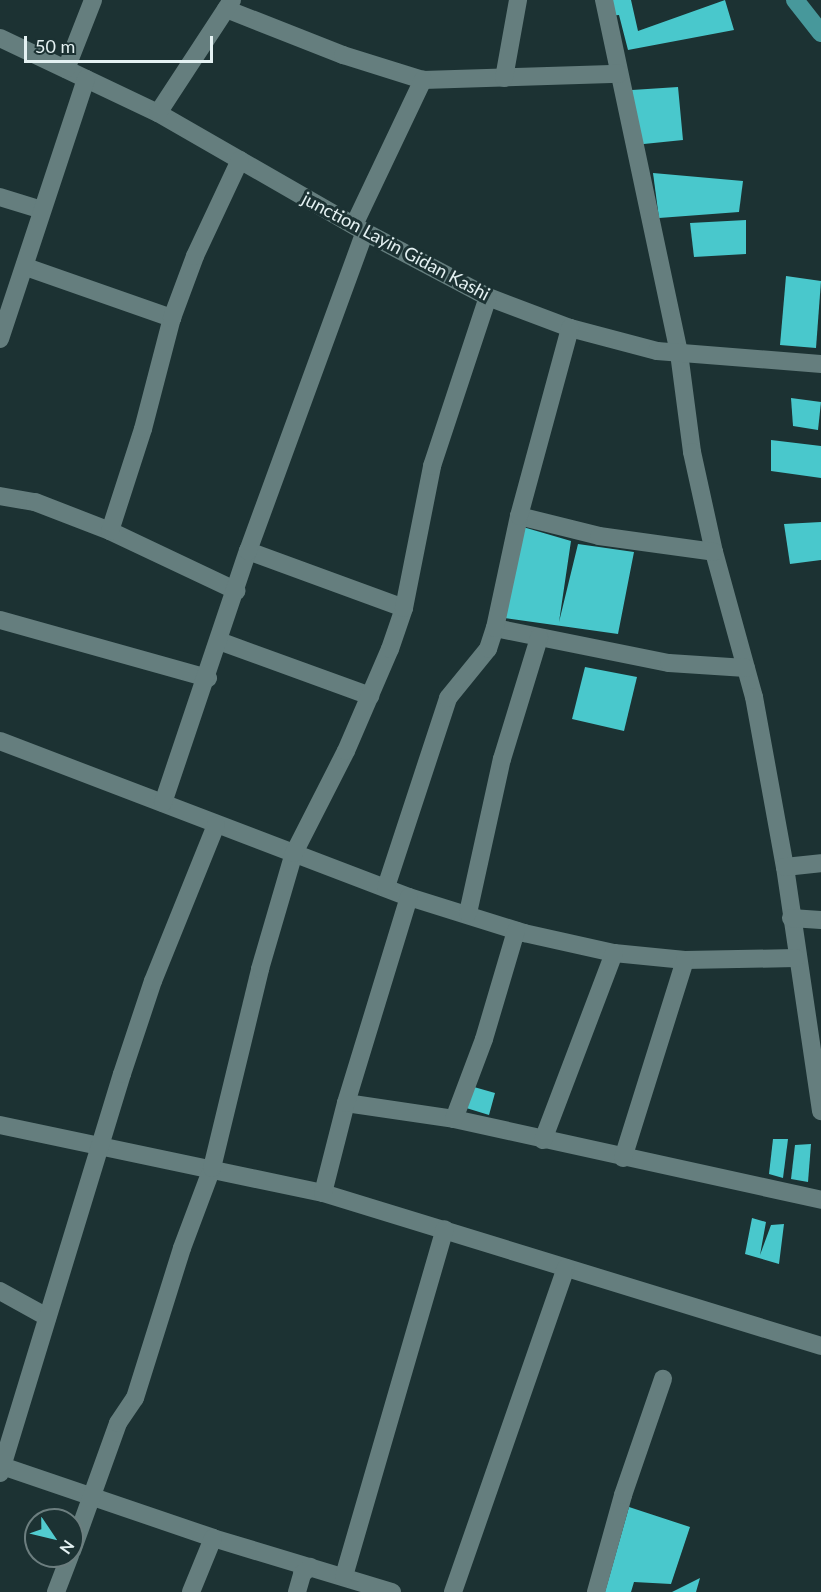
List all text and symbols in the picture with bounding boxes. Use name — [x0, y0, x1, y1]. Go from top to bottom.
scale bar — [27, 24, 216, 62]
text: 50 m — [35, 35, 75, 57]
street label: junction Layin Gidan Kashi — [299, 187, 493, 305]
north arrow — [24, 1508, 84, 1568]
text: N — [56, 1537, 79, 1558]

